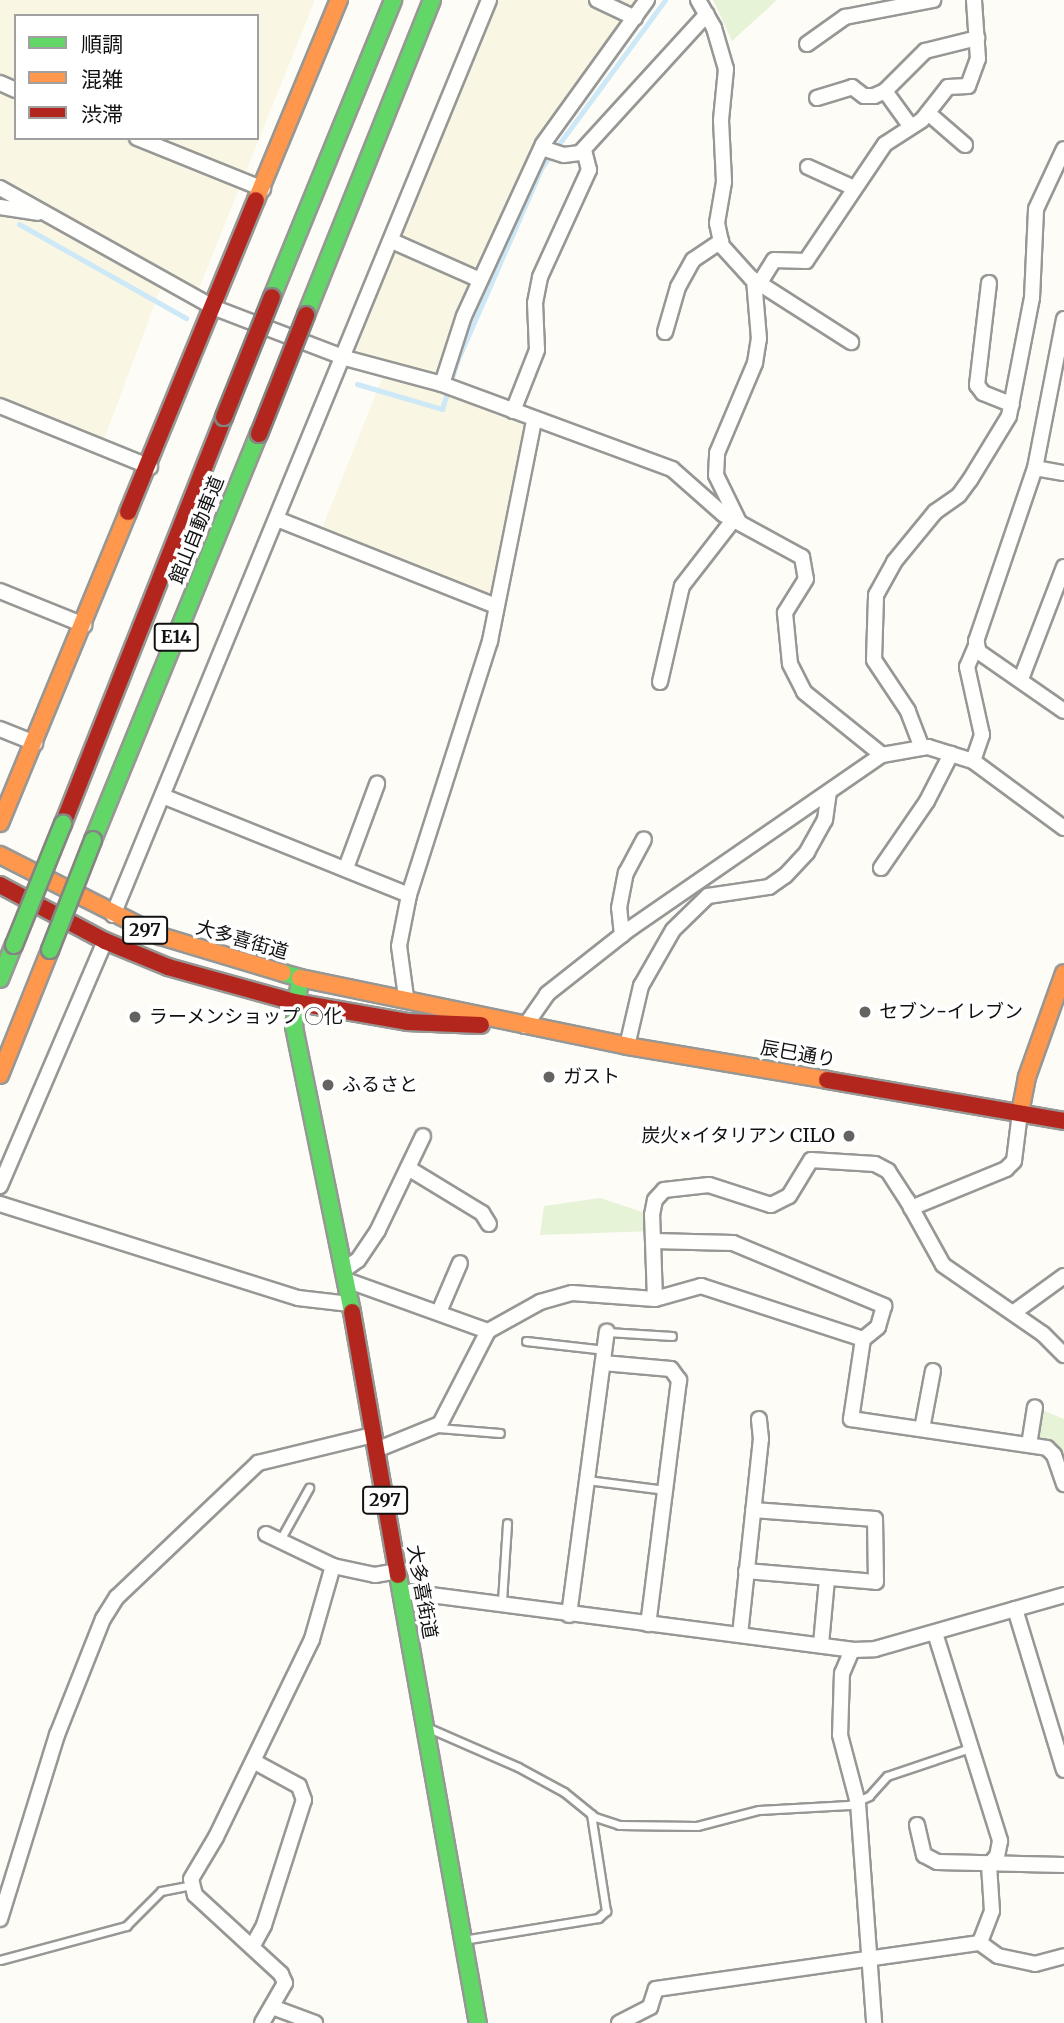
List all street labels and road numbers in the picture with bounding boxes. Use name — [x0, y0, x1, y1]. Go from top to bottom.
street label: 館山自動車道 — [165, 473, 229, 587]
road number: E14 — [153, 622, 199, 652]
road number: 297 — [120, 916, 170, 945]
street label: 大多喜街道 — [193, 916, 291, 964]
street label: 辰巳通り — [759, 1036, 837, 1072]
road number: 297 — [360, 1485, 410, 1514]
street label: 大多喜街道 — [403, 1543, 441, 1641]

